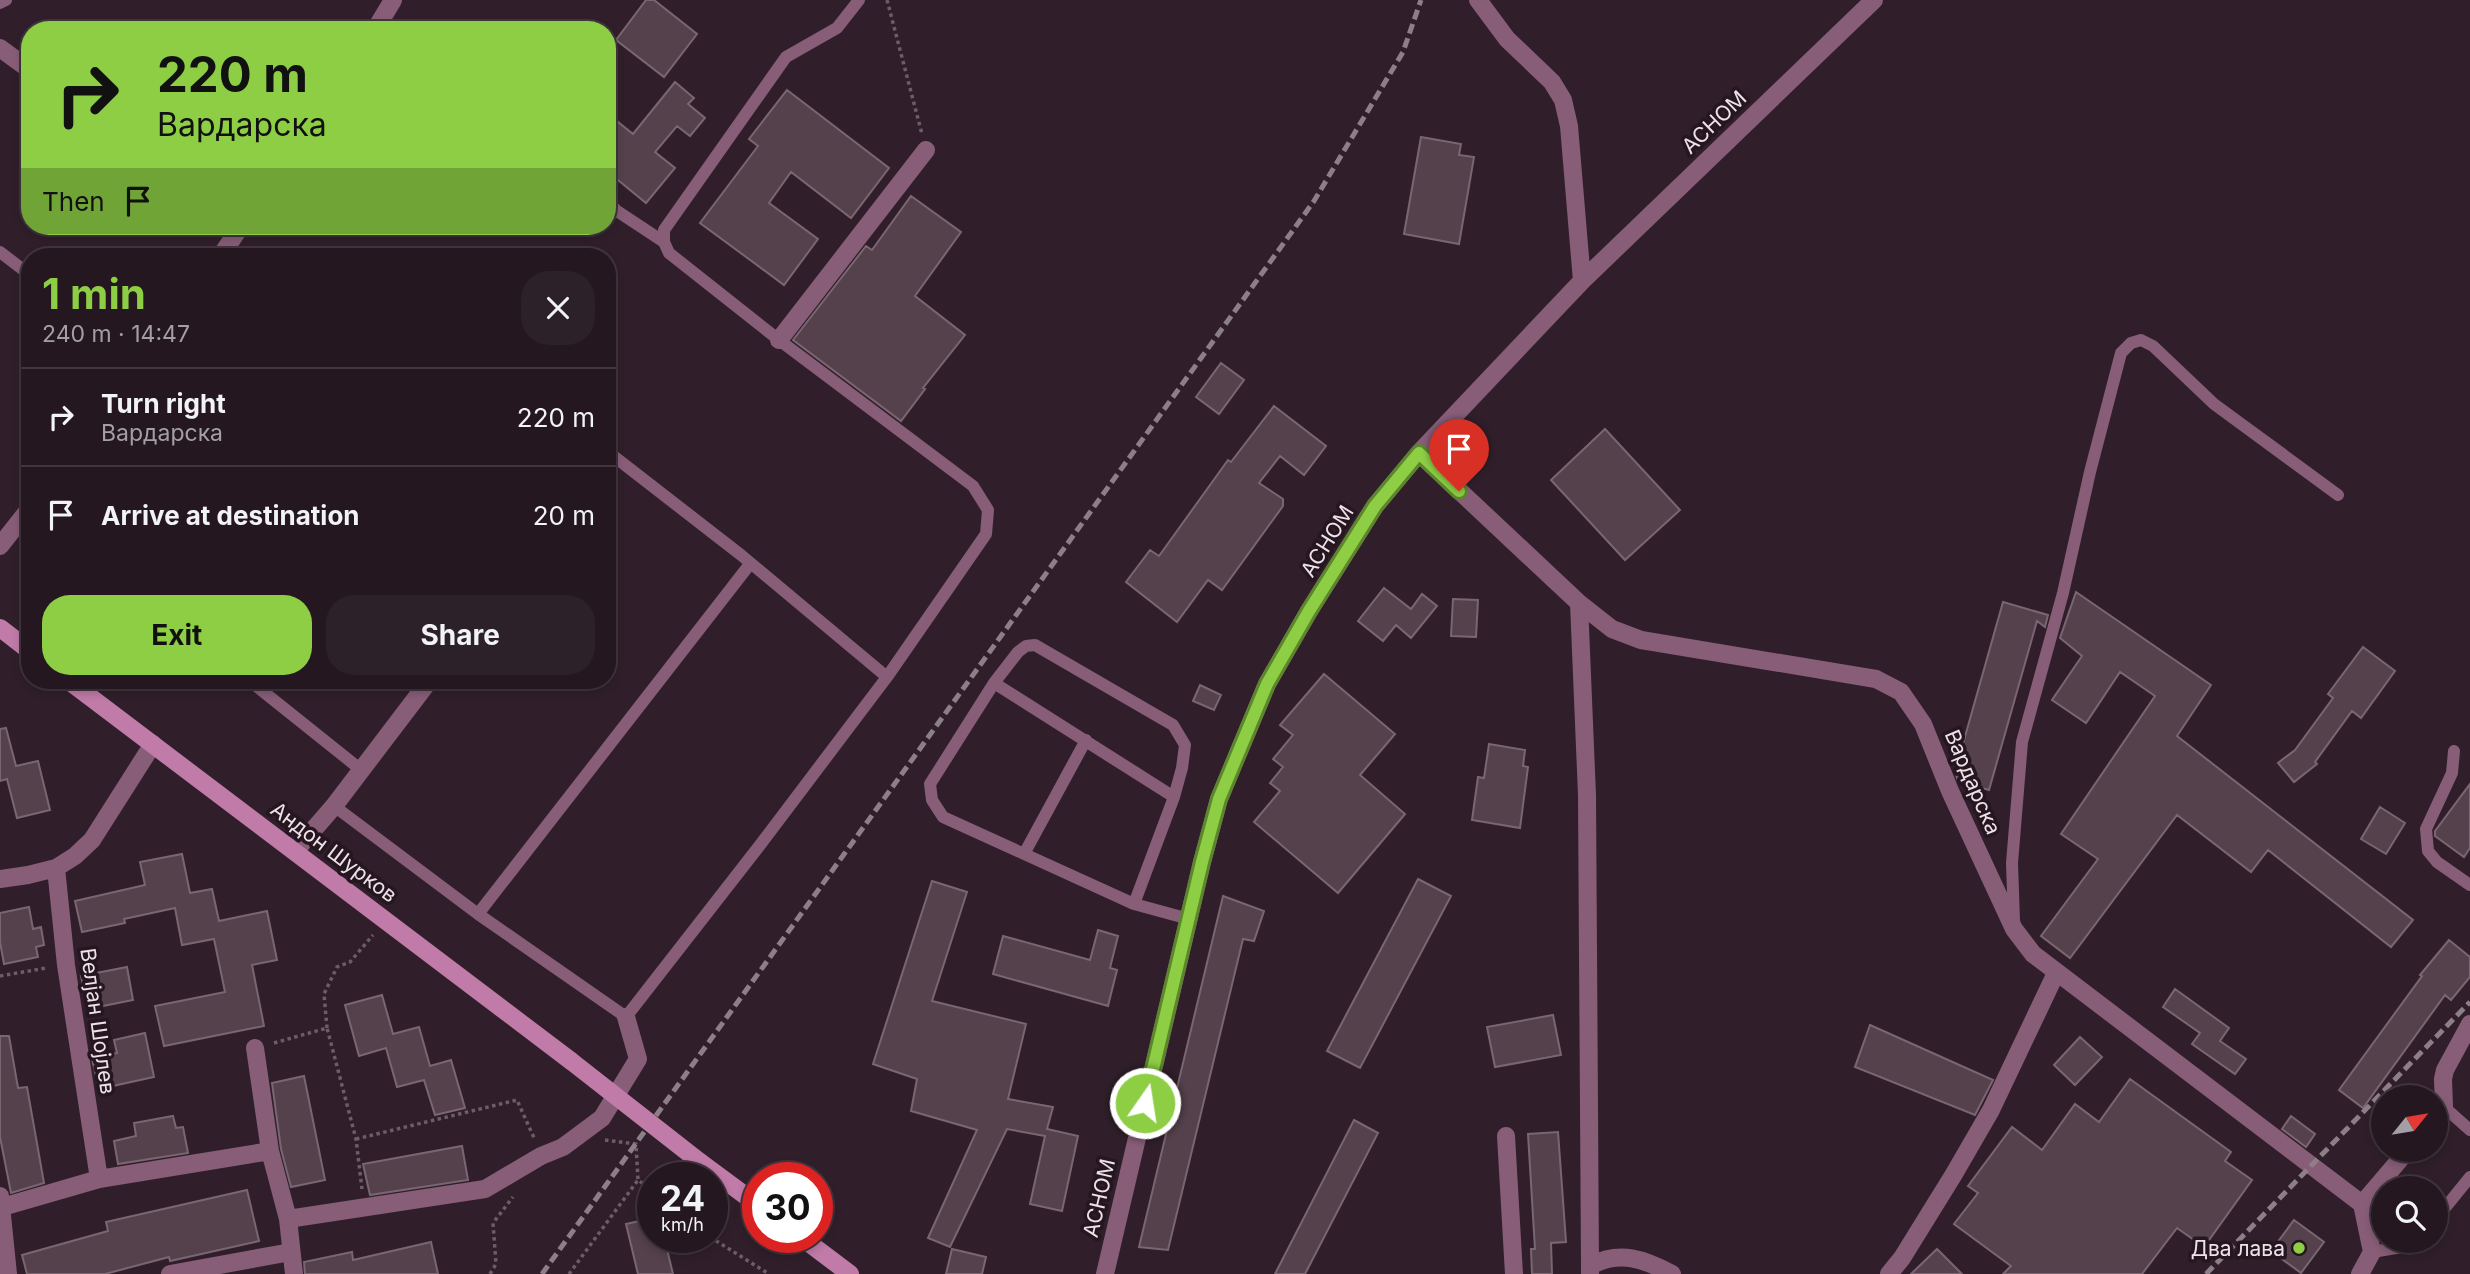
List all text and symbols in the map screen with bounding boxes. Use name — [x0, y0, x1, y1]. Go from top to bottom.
text: 220 m — [157, 45, 308, 104]
icon: right — [42, 49, 133, 140]
street label: АСНОМ — [1677, 85, 1751, 159]
text: Вардарска — [157, 105, 327, 144]
icon: arrive — [119, 182, 157, 220]
text: Then — [42, 186, 105, 217]
text: 1 min — [42, 268, 146, 319]
button: close — [521, 271, 595, 345]
text: 240 m · 14:47 — [42, 320, 190, 348]
text: Turn right — [101, 388, 226, 419]
icon: right — [42, 398, 80, 436]
text: 220 m — [517, 402, 595, 433]
text: Вардарска — [101, 419, 223, 447]
pin — [1429, 419, 1489, 491]
icon: arrive — [1440, 430, 1478, 468]
icon: arrive — [42, 496, 80, 534]
text: Arrive at destination — [101, 500, 360, 531]
text: 20 m — [533, 500, 595, 531]
street label: АСНОМ — [1295, 501, 1359, 581]
button: Exit — [42, 595, 312, 675]
button: Share — [326, 595, 595, 675]
street label: Вардарска — [1940, 726, 2006, 838]
street label: Андон Шурков — [266, 797, 402, 907]
street label: Велјан Шојлев — [75, 946, 121, 1096]
position arrow — [1108, 1066, 1182, 1140]
north arrow — [2371, 1085, 2448, 1162]
map controls — [2371, 1085, 2448, 1253]
street label: АСНОМ — [1078, 1156, 1120, 1240]
speed limit sign: 30 — [742, 1162, 833, 1253]
button: search — [2371, 1176, 2448, 1253]
text: 24 — [660, 1177, 705, 1219]
text: km/h — [661, 1214, 704, 1235]
place label: Два лава — [2191, 1236, 2285, 1261]
marker: Два лава — [2291, 1240, 2307, 1256]

